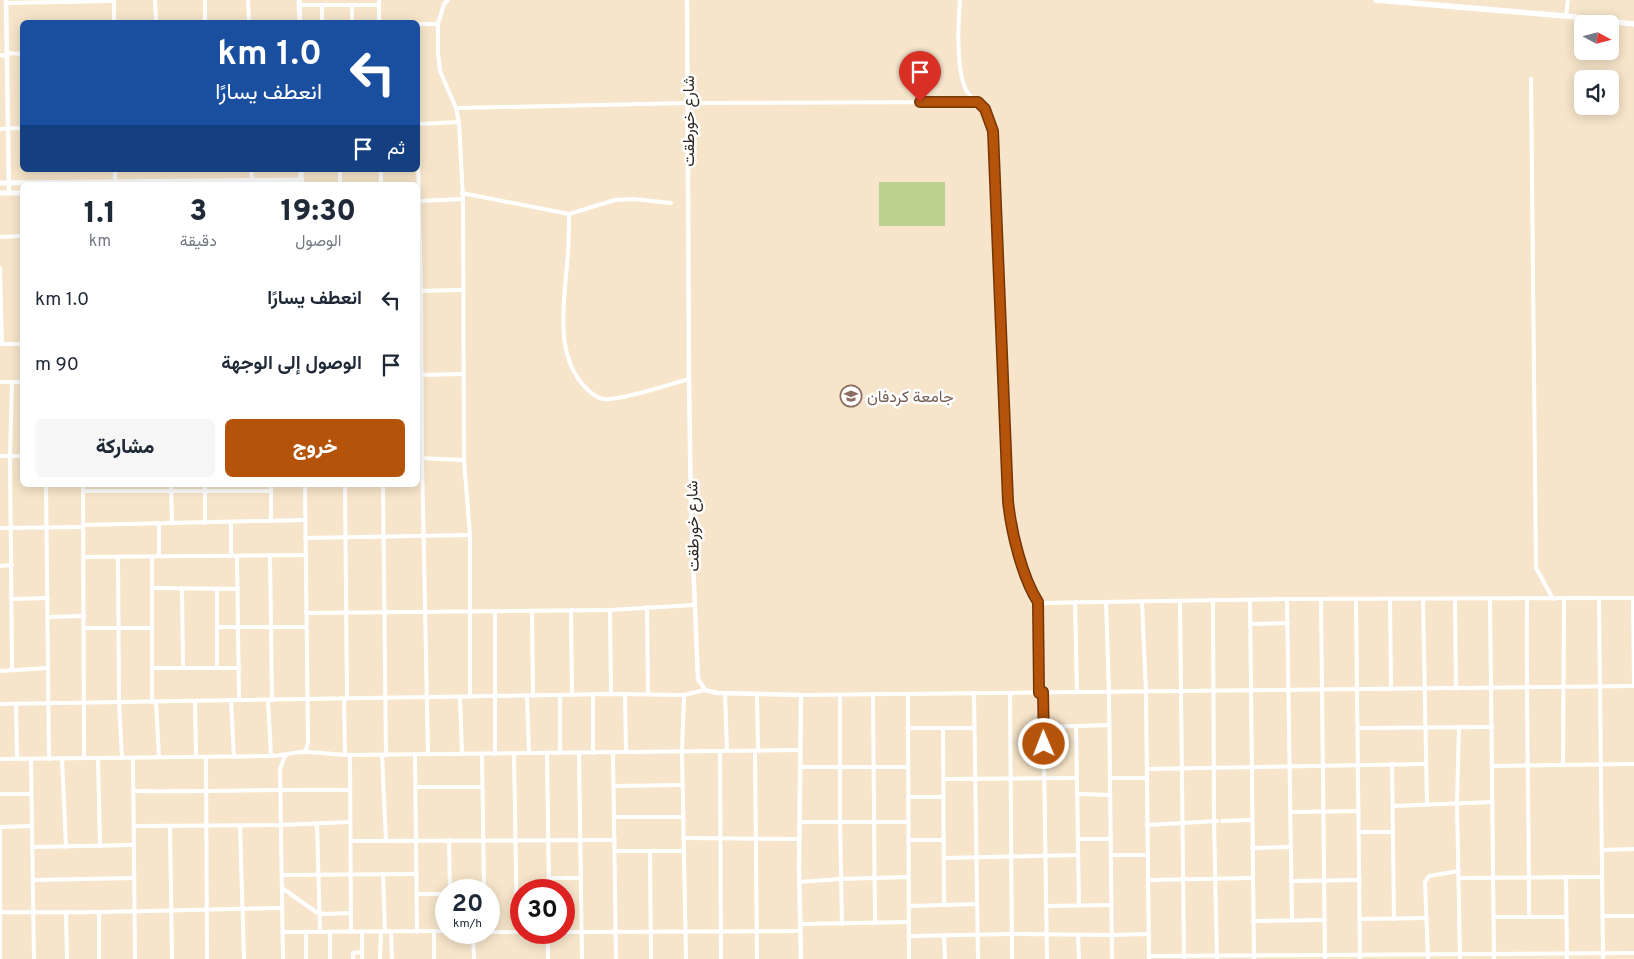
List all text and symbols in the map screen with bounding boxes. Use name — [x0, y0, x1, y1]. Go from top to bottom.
north arrow — [1574, 15, 1619, 60]
map controls — [1574, 15, 1619, 115]
text: 1.0 km — [217, 33, 322, 77]
icon: left — [340, 40, 405, 105]
pin — [899, 51, 941, 102]
icon: arrive — [906, 58, 934, 86]
button: sound — [1574, 70, 1619, 115]
street label: شارع خورطقت — [680, 75, 700, 167]
text: انعطف يسارًا — [215, 80, 322, 107]
icon: arrive — [349, 135, 377, 163]
text: ثم — [387, 137, 405, 161]
text: 3 — [189, 194, 207, 231]
text: 19:30 — [281, 194, 356, 231]
text: 1.1 — [84, 196, 116, 233]
text: km — [89, 232, 111, 252]
text: دقيقة — [180, 232, 217, 252]
text: الوصول — [295, 232, 341, 252]
icon: left — [377, 286, 405, 314]
text: انعطف يسارًا — [267, 287, 362, 311]
text: 1.0 km — [35, 288, 89, 312]
icon: arrive — [377, 351, 405, 379]
text: الوصول إلى الوجهة — [221, 352, 362, 376]
text: 90 m — [35, 353, 79, 377]
school or university icon: جامعة كردفان — [839, 384, 863, 408]
place label: جامعة كردفان — [867, 388, 954, 408]
button: مشاركة — [35, 419, 215, 477]
button: خروج — [225, 419, 405, 477]
street label: شارع خورطقت — [683, 480, 705, 572]
position arrow — [1017, 717, 1069, 769]
speed limit sign: 30 — [510, 879, 575, 944]
text: 20 — [452, 889, 483, 921]
text: km/h — [453, 916, 482, 932]

